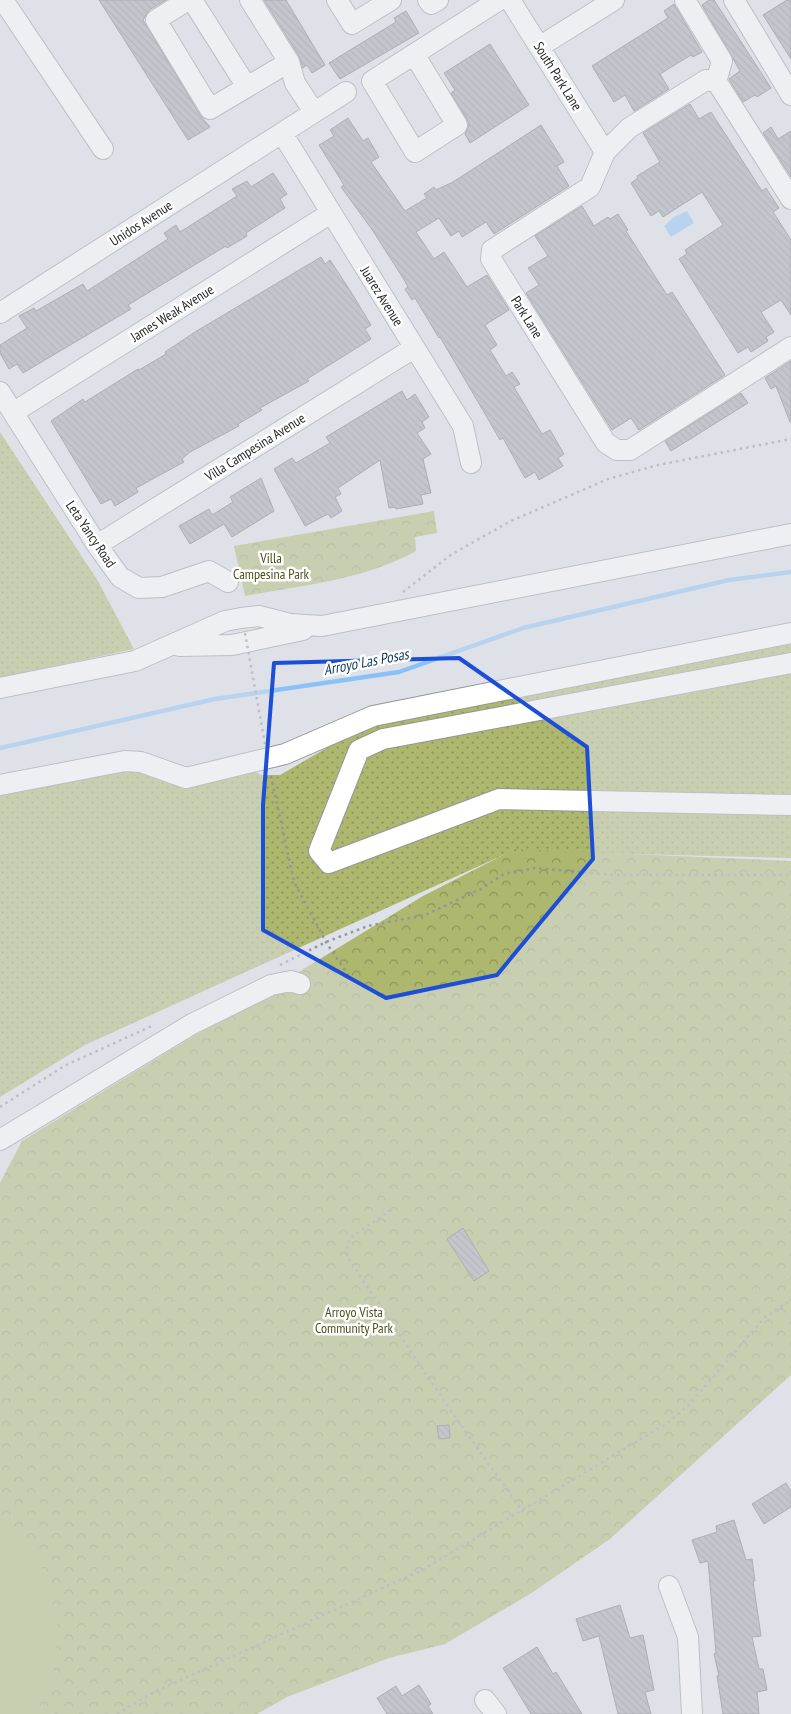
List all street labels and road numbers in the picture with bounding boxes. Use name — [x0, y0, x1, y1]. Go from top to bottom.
street label: South Park Lane — [530, 38, 586, 114]
street label: Unidos Avenue — [106, 196, 176, 250]
street label: Juarez Avenue — [356, 262, 408, 329]
street label: James Weak Avenue — [126, 280, 217, 346]
street label: Park Lane — [507, 292, 547, 342]
street label: Villa Campesina Avenue — [201, 409, 309, 486]
street label: Leta Yancy Road — [62, 497, 120, 571]

